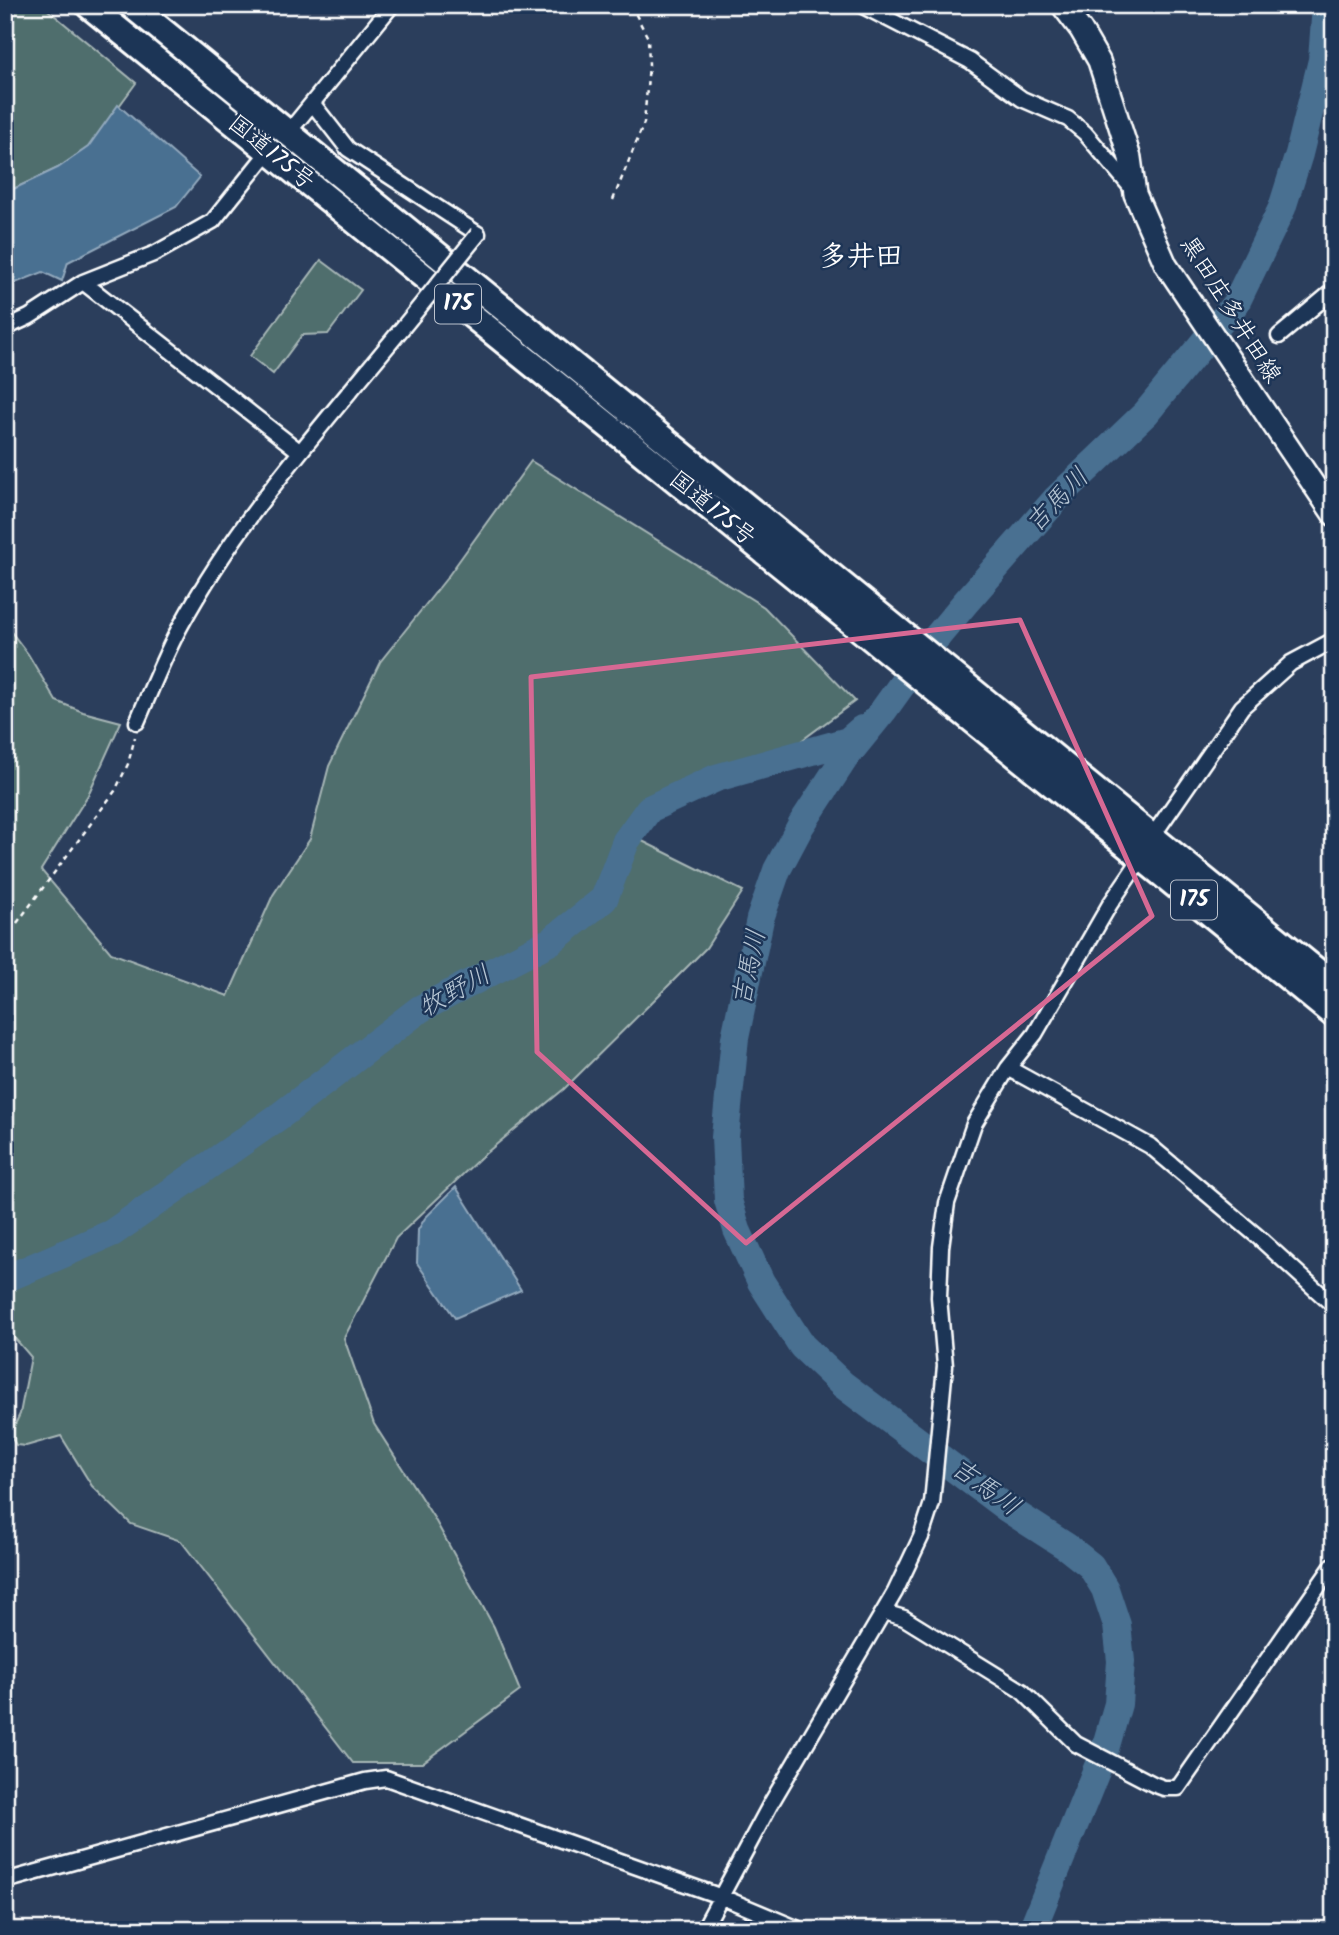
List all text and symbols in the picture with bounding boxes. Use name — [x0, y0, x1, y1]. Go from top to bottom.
street label: 国道175号 — [219, 105, 323, 201]
street label: 黒田庄多井田線 — [1169, 228, 1291, 392]
district label: 多井田 — [819, 235, 903, 280]
road number: 175 — [435, 284, 481, 324]
water label: 吉馬川 — [1016, 458, 1100, 544]
street label: 国道175号 — [660, 461, 764, 557]
road number: 175 — [1171, 880, 1217, 920]
water label: 吉馬川 — [721, 925, 779, 1011]
water label: 牧野川 — [411, 955, 499, 1029]
water label: 吉馬川 — [941, 1448, 1029, 1528]

